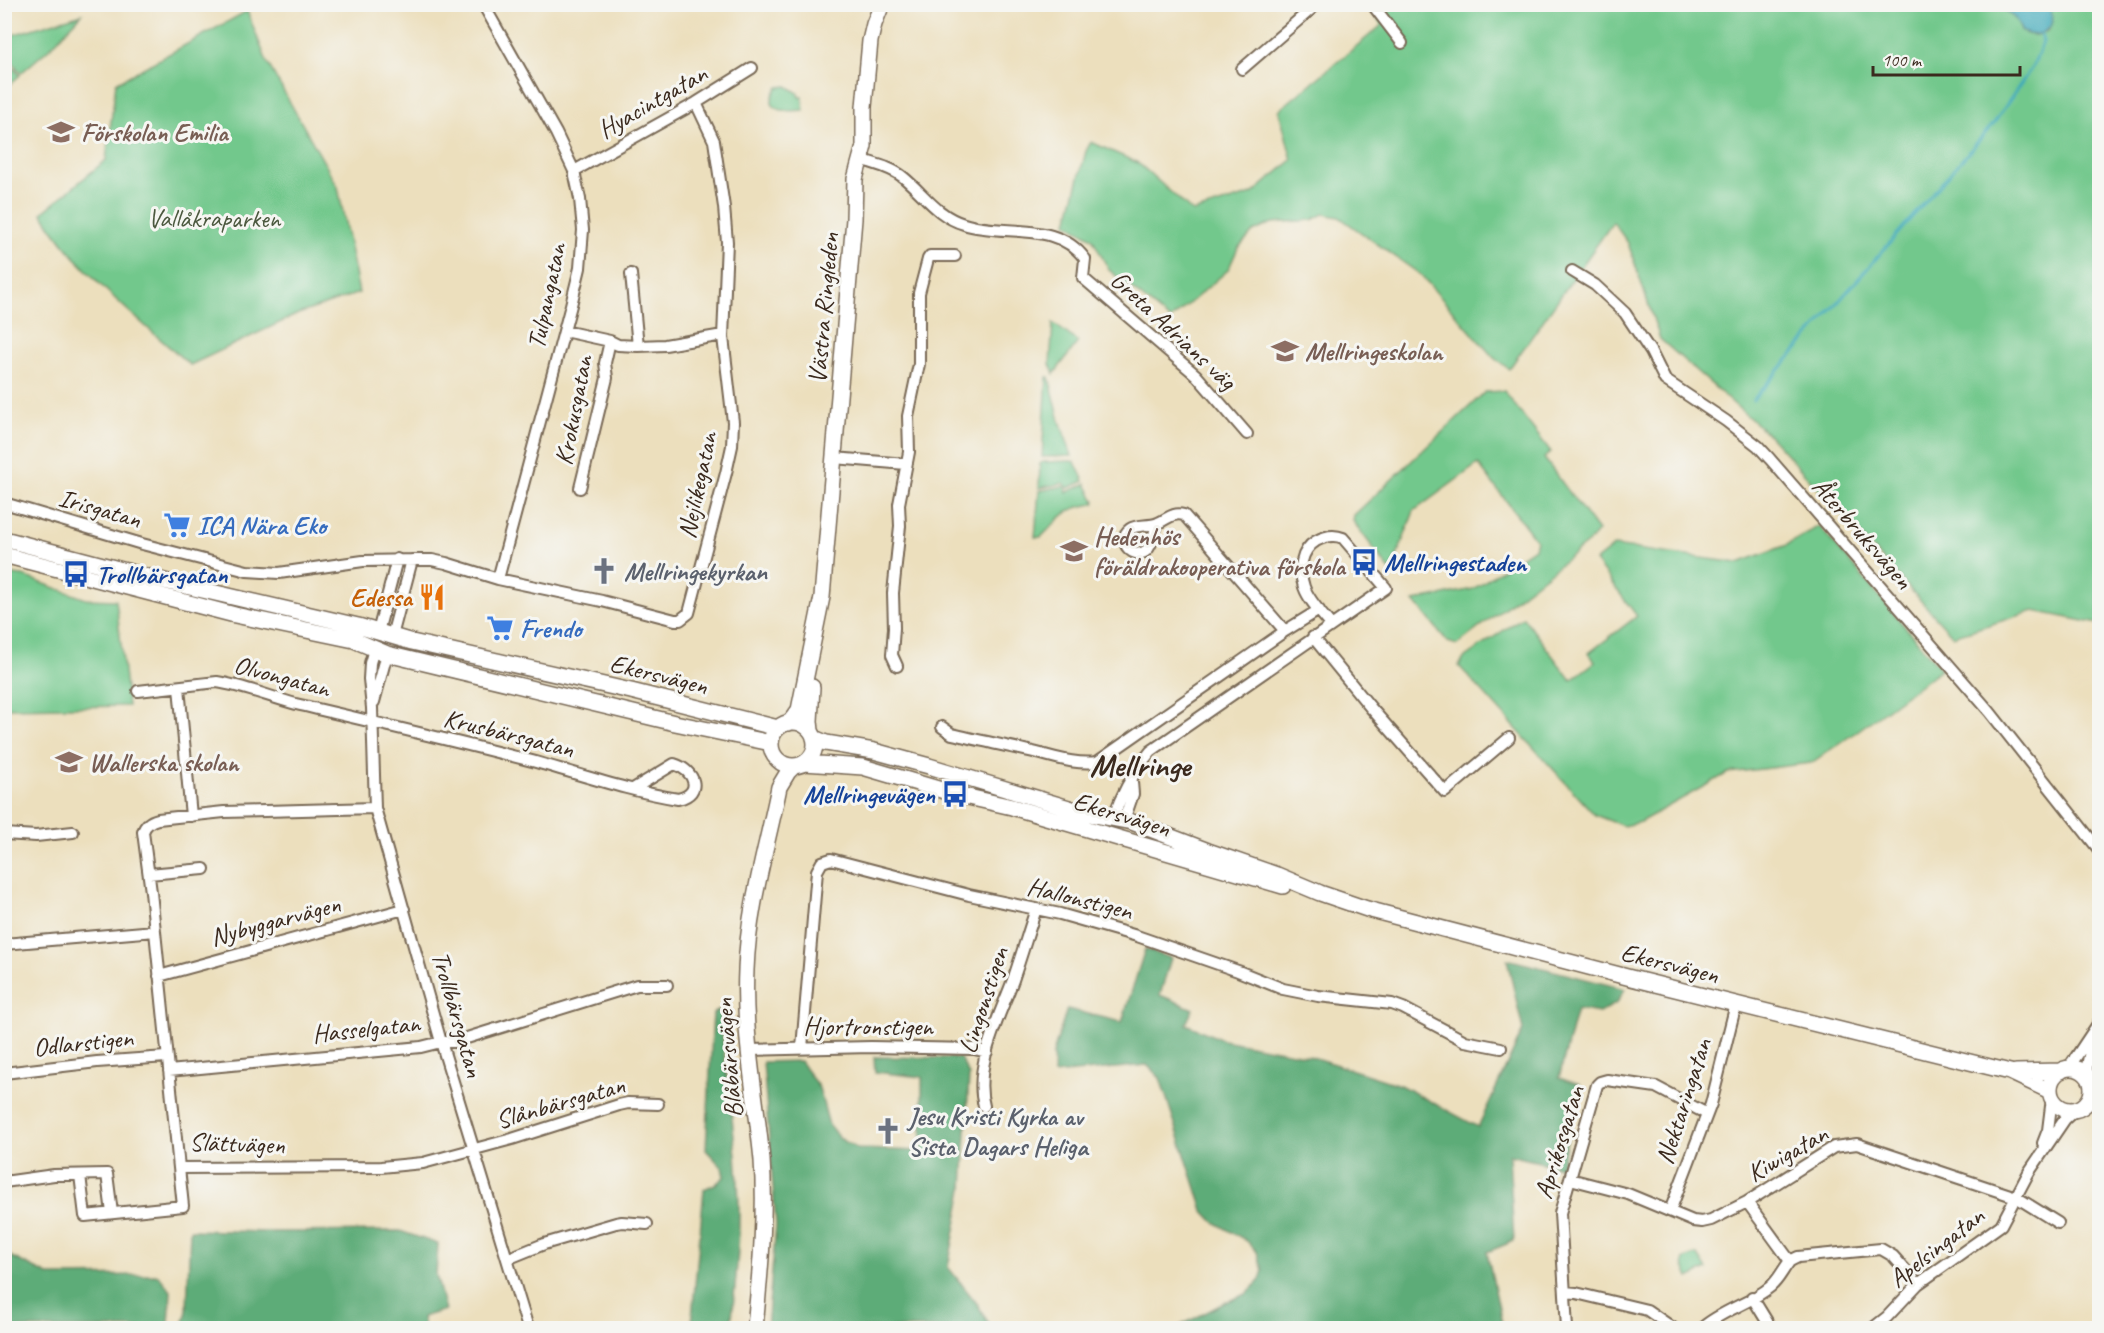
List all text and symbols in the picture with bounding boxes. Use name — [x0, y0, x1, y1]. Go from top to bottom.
scale bar — [1873, 39, 2020, 77]
text: 100 m — [1882, 49, 1923, 71]
street label: Hyacintgatan — [592, 56, 714, 146]
place label: Förskolan Emilia — [81, 116, 230, 149]
school or university icon: Förskolan Emilia — [46, 117, 76, 147]
park label: Vallåkraparken — [148, 202, 282, 235]
street label: Västra Ringleden — [800, 231, 847, 385]
street label: Tulpangatan — [519, 239, 574, 352]
street label: Greta Adrians väg — [1104, 263, 1245, 398]
place label: Mellringeskolan — [1305, 335, 1444, 368]
school or university icon: Mellringeskolan — [1270, 336, 1300, 366]
street label: Krokusgatan — [547, 351, 601, 468]
street label: Nejlikegatan — [670, 428, 725, 541]
street label: Återbruksvägen — [1805, 471, 1920, 596]
street label: Irisgatan — [55, 481, 145, 536]
place label: ICA Nära Eko — [197, 509, 329, 542]
supermarket icon: ICA Nära Eko — [162, 510, 192, 540]
place label: Hedenhös föräldrakooperativa förskola — [1094, 520, 1347, 583]
school or university icon: Hedenhös föräldrakooperativa förskola — [1059, 536, 1089, 566]
place label: Mellringestaden — [1384, 546, 1528, 579]
bus stop icon: Mellringestaden — [1349, 547, 1379, 577]
place label: Mellringekyrkan — [624, 555, 768, 588]
church icon: Mellringekyrkan — [589, 556, 619, 586]
place label: Trollbärsgatan — [96, 558, 229, 591]
bus stop icon: Trollbärsgatan — [61, 559, 91, 589]
place label: Edessa — [350, 581, 414, 614]
restaurant icon: Edessa — [417, 582, 447, 612]
place label: Frendo — [520, 612, 584, 645]
supermarket icon: Frendo — [485, 613, 515, 643]
street label: Ekersvägen — [607, 646, 711, 703]
street label: Olvongatan — [230, 648, 335, 705]
street label: Krusbärsgatan — [440, 701, 578, 766]
district label: Mellringe — [1090, 745, 1193, 786]
place label: Wallerska skolan — [89, 746, 240, 779]
school or university icon: Wallerska skolan — [54, 747, 84, 777]
place label: Mellringevägen — [803, 778, 936, 811]
bus stop icon: Mellringevägen — [940, 779, 970, 809]
street label: Ekersvägen — [1069, 784, 1175, 845]
street label: Hallonstigen — [1024, 869, 1137, 928]
street label: Nybyggarvägen — [206, 887, 344, 954]
street label: Ekersvägen — [1618, 935, 1722, 992]
street label: Lingonstigen — [951, 942, 1017, 1057]
street label: Trollbärsgatan — [424, 947, 491, 1081]
street label: Blåbärsvägen — [707, 997, 750, 1119]
street label: Hasselgatan — [311, 1006, 423, 1051]
street label: Hjortronstigen — [803, 1010, 934, 1043]
street label: Odlarstigen — [32, 1021, 136, 1064]
street label: Nektaringatan — [1648, 1033, 1720, 1168]
street label: Slånbärsgatan — [492, 1068, 629, 1137]
street label: Aprikosgatan — [1527, 1081, 1593, 1203]
place label: Jesu Kristi Kyrka av Sista Dagars Heliga — [906, 1100, 1090, 1163]
church icon: Jesu Kristi Kyrka av Sista Dagars Heliga — [873, 1116, 903, 1146]
street label: Kiwigatan — [1741, 1117, 1835, 1190]
street label: Slättvägen — [189, 1125, 286, 1162]
street label: Apelsingatan — [1882, 1199, 1992, 1295]

